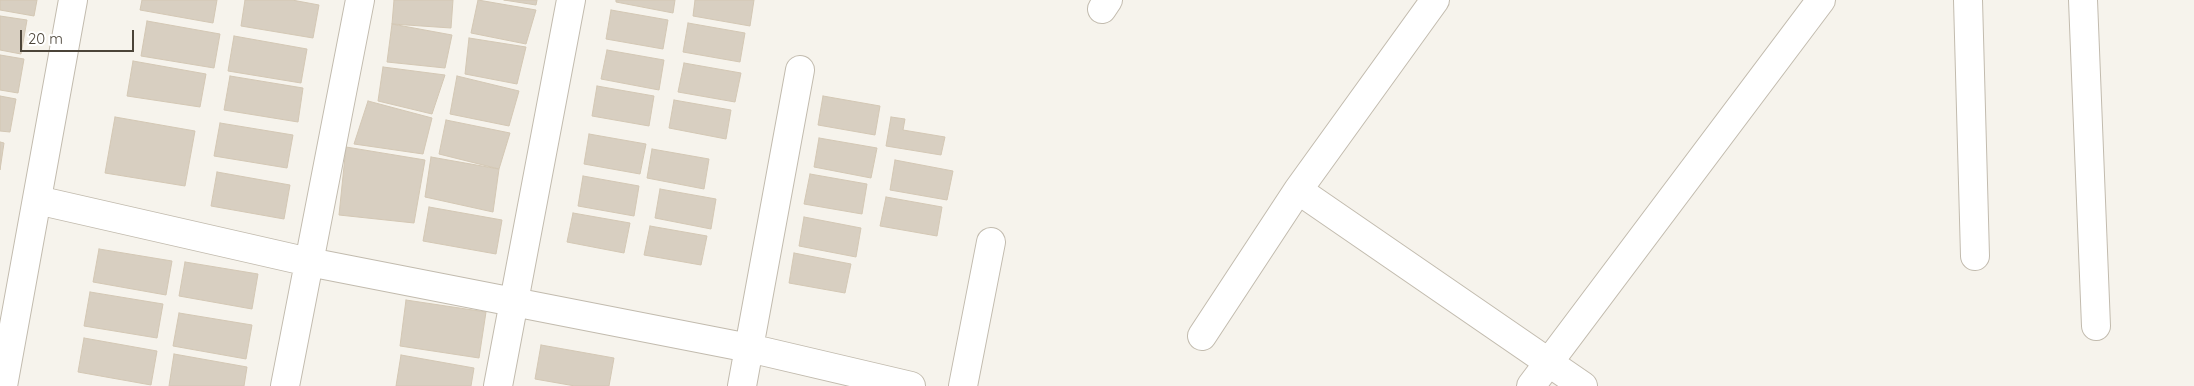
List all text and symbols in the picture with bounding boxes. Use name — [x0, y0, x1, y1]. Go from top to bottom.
scale bar — [22, 20, 136, 52]
text: 20 m — [28, 29, 63, 48]

